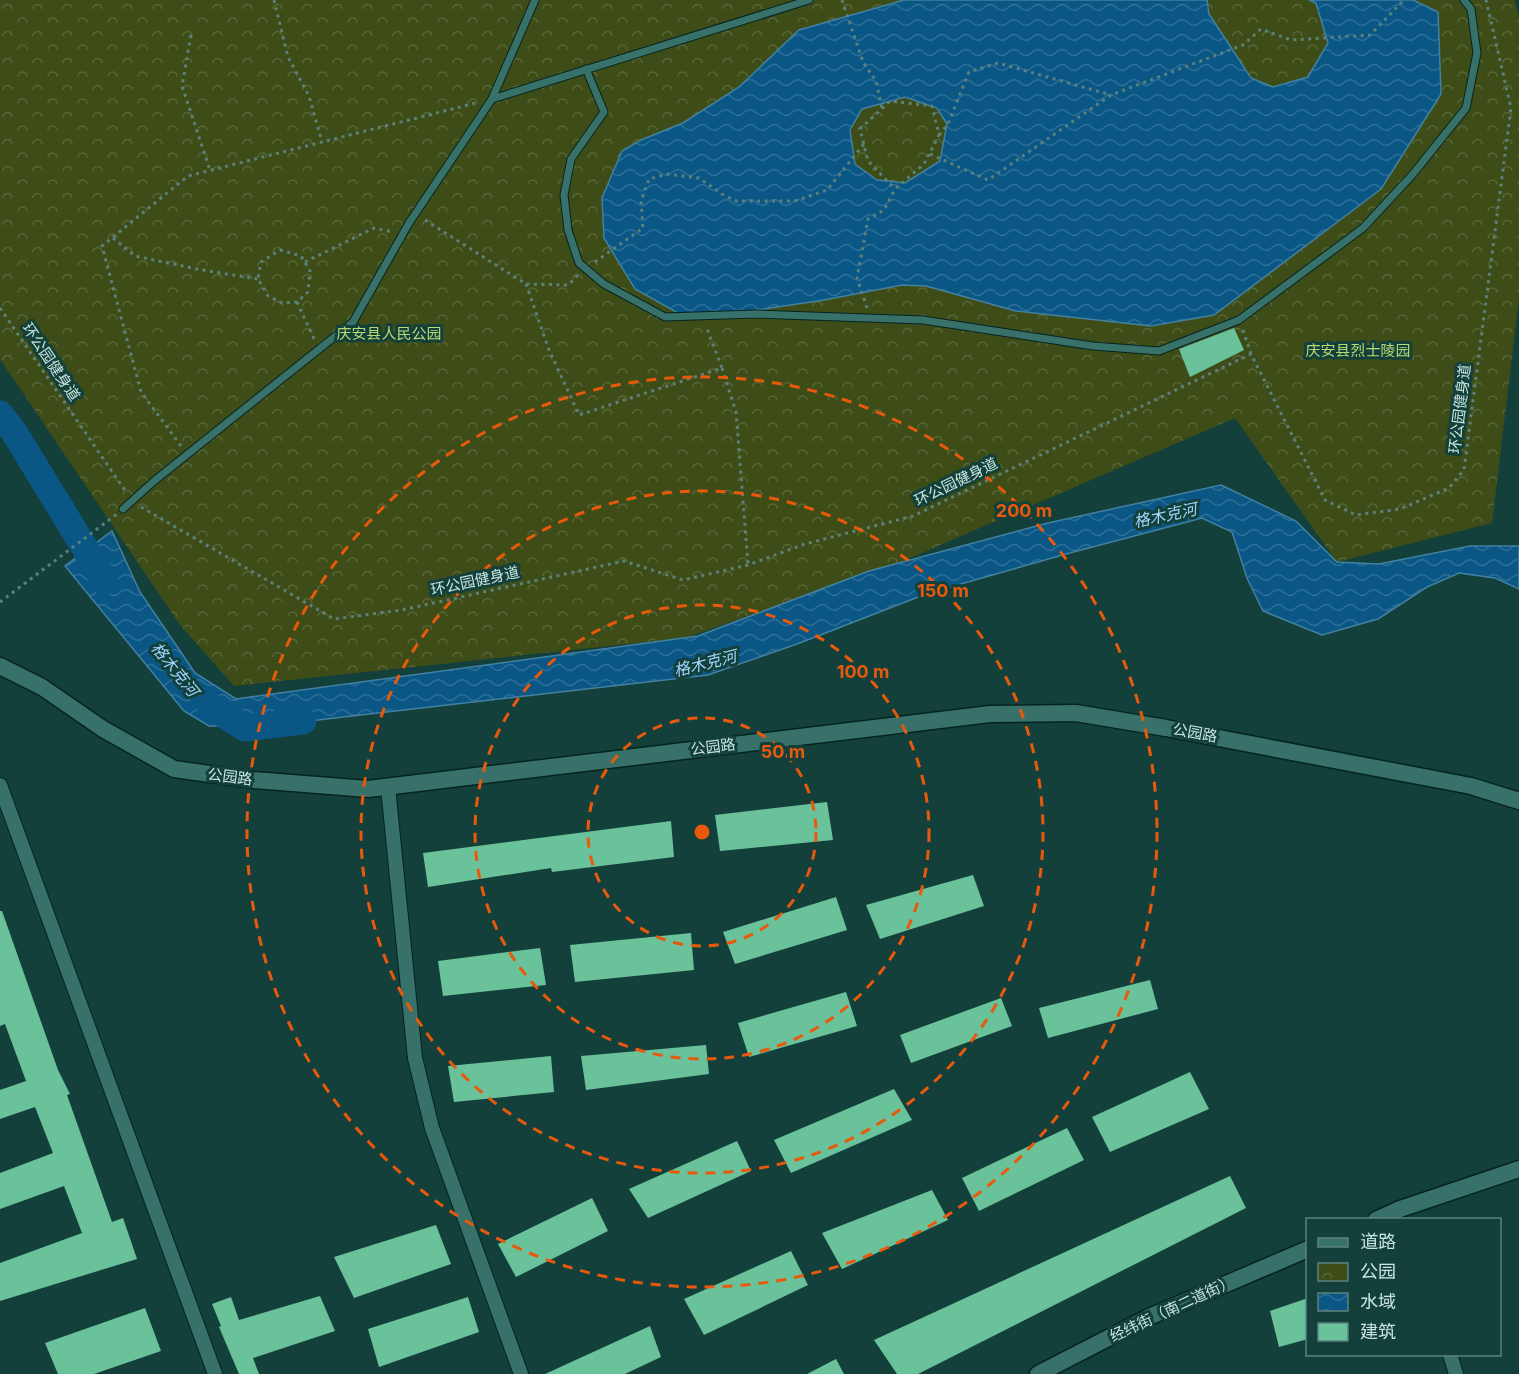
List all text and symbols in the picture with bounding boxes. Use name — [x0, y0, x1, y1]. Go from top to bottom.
street label: 环公园健身道 — [18, 319, 84, 404]
park label: 庆安县人民公园 — [336, 324, 442, 343]
park label: 庆安县烈士陵园 — [1305, 341, 1411, 360]
street label: 环公园健身道 — [1445, 363, 1474, 455]
street label: 环公园健身道 — [911, 453, 1000, 510]
water label: 格木克河 — [1132, 498, 1201, 531]
text: 200 m — [996, 500, 1052, 521]
street label: 环公园健身道 — [429, 562, 521, 599]
text: 150 m — [917, 580, 969, 601]
water label: 格木克河 — [147, 638, 205, 702]
water label: 格木克河 — [672, 645, 741, 680]
text: 100 m — [837, 661, 889, 682]
street label: 公园路 — [1171, 719, 1219, 746]
street label: 公园路 — [689, 734, 736, 759]
text: 50 m — [761, 741, 805, 762]
street label: 公园路 — [207, 764, 254, 789]
centre of rings — [692, 822, 712, 842]
legend — [1306, 1218, 1501, 1356]
text: 道路 — [1360, 1231, 1396, 1252]
text: 公园 — [1360, 1261, 1396, 1282]
street label: 经纬街（南二道街） — [1107, 1271, 1237, 1346]
text: 水域 — [1360, 1291, 1396, 1312]
text: 建筑 — [1360, 1321, 1396, 1342]

